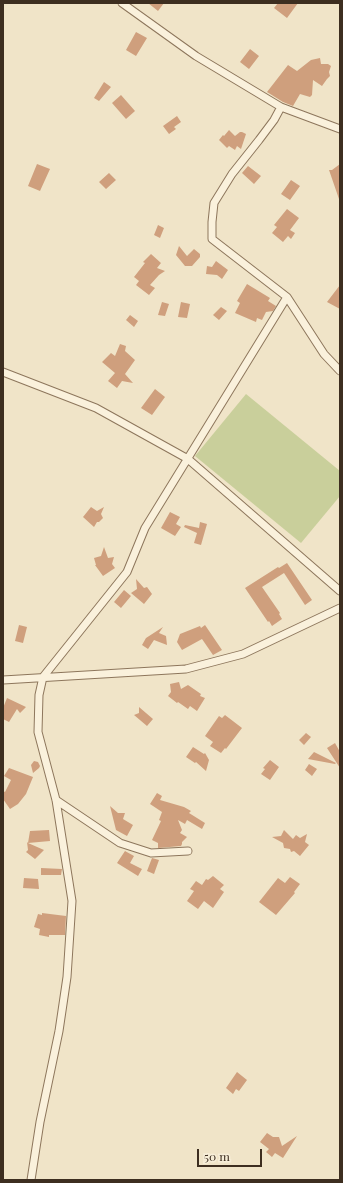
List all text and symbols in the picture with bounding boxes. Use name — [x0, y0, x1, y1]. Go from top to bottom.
scale bar — [199, 1141, 264, 1167]
text: 50 m — [204, 1148, 230, 1164]

